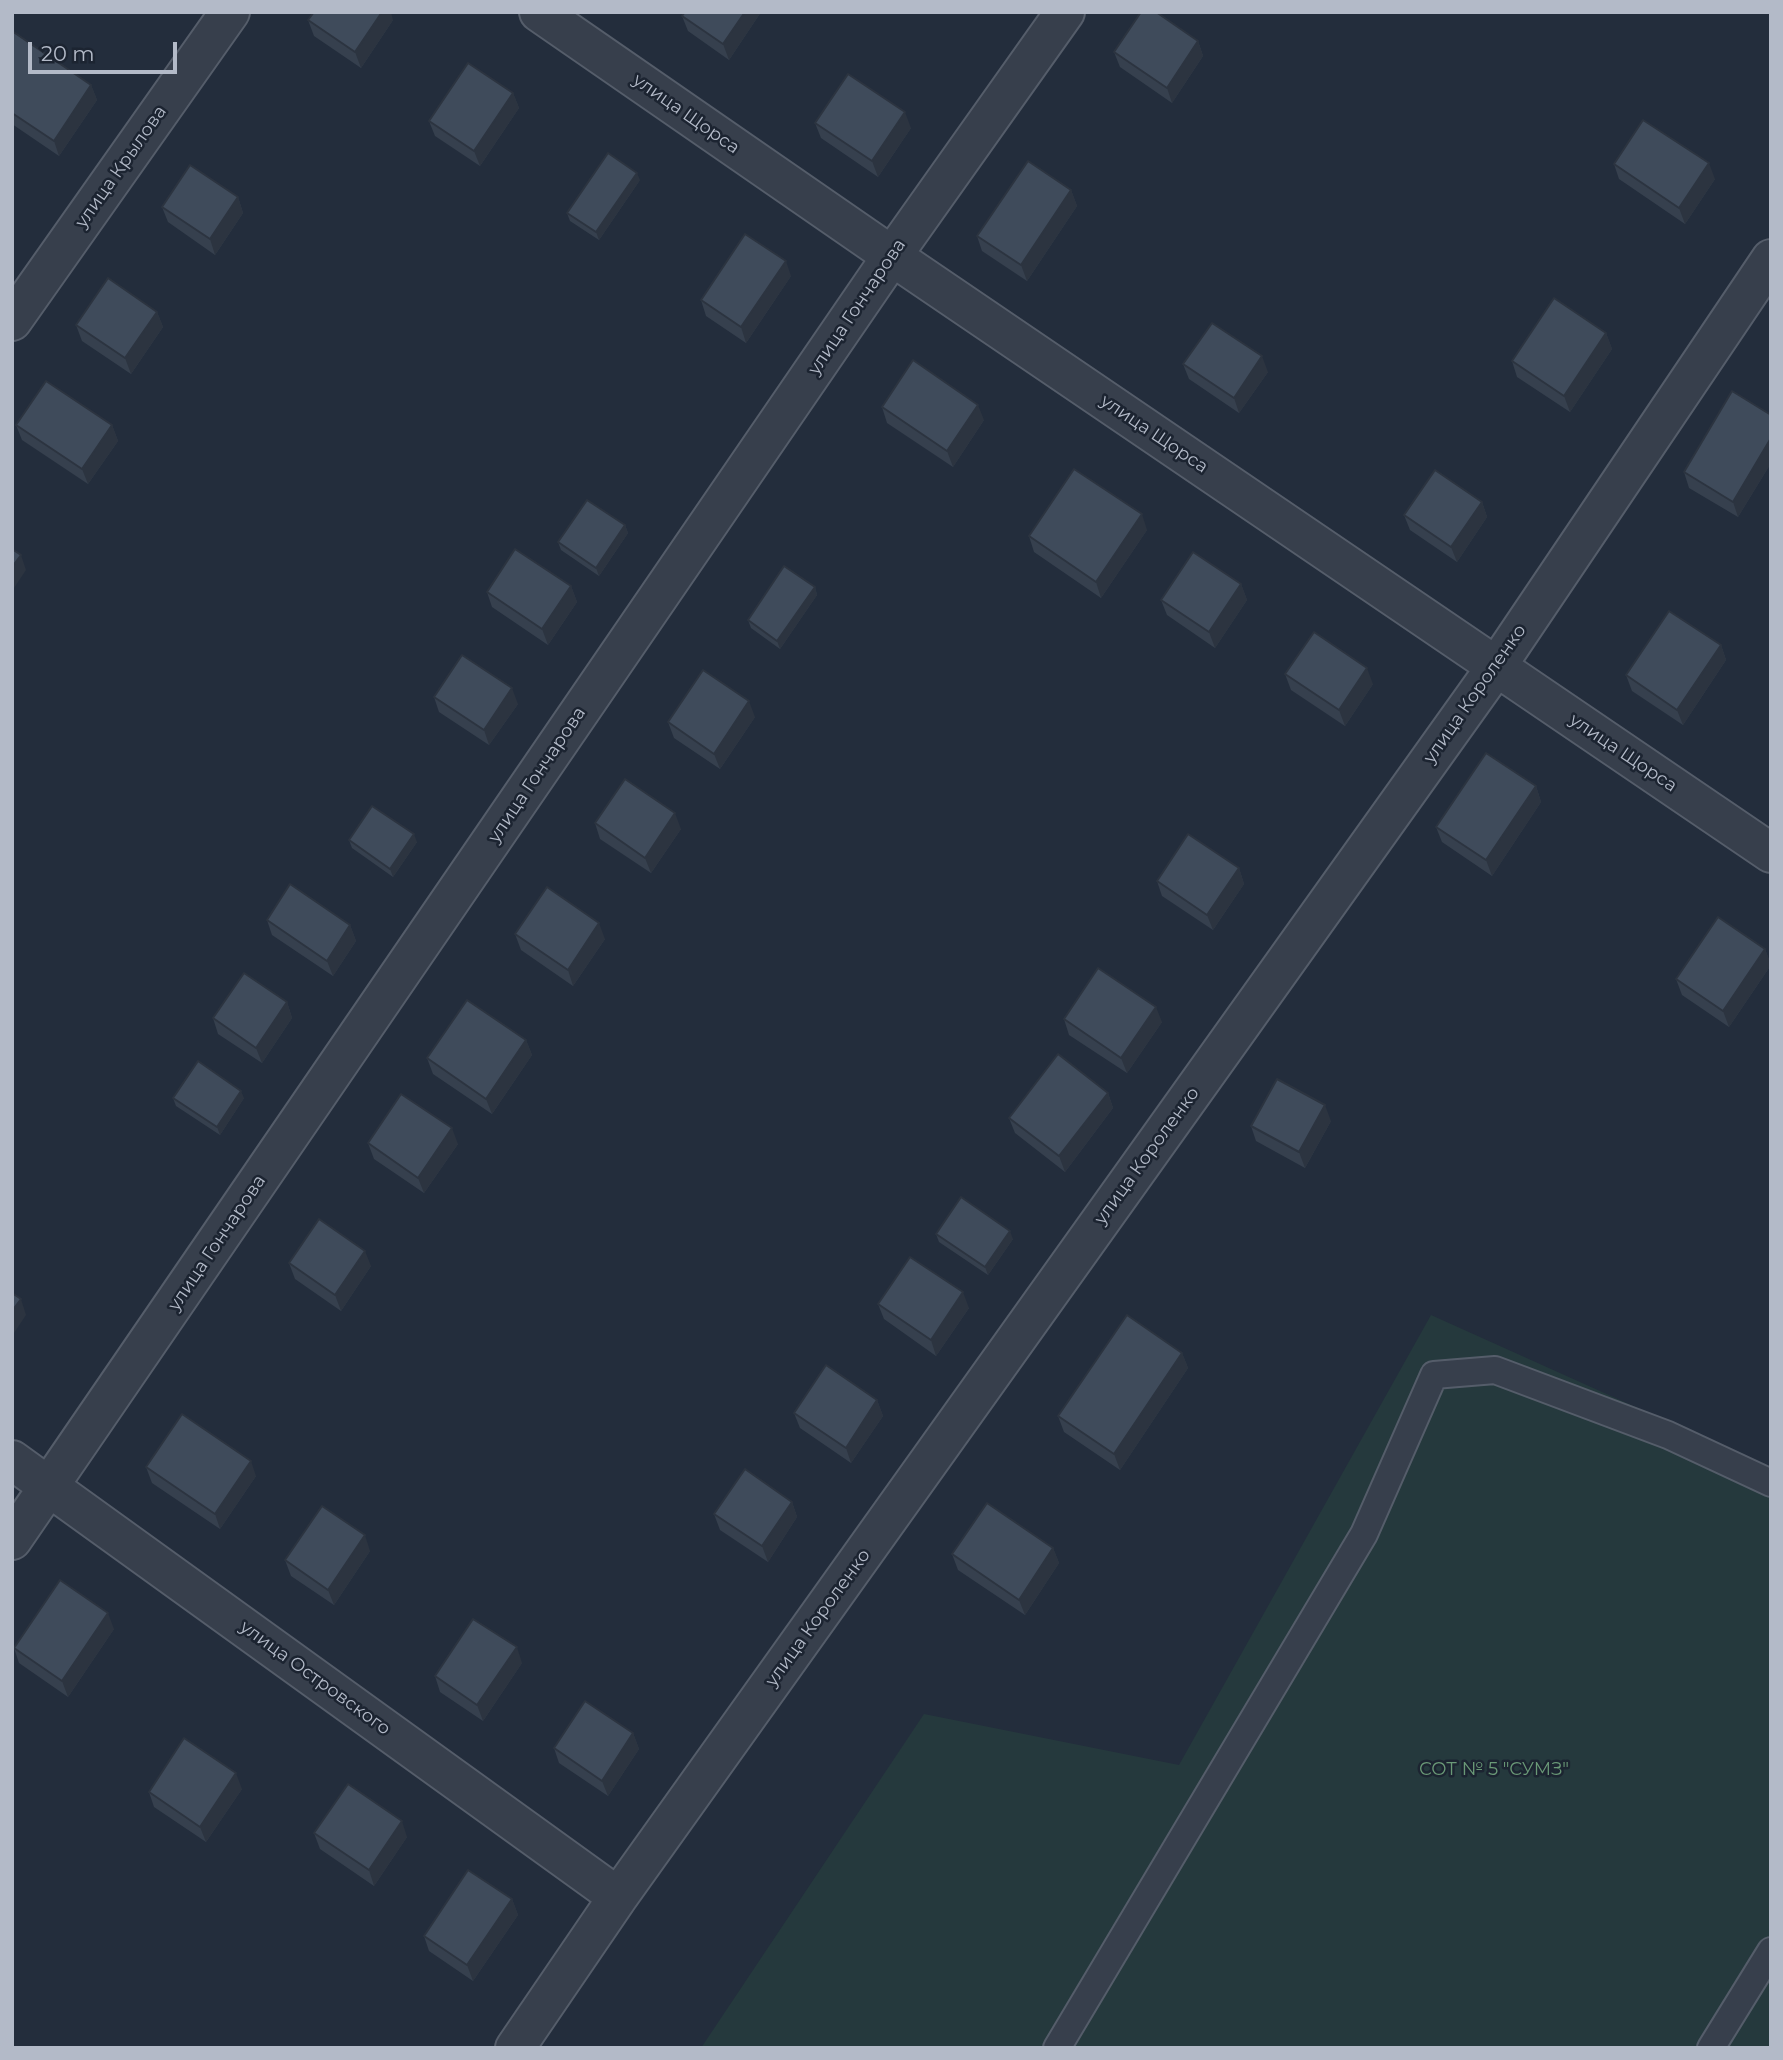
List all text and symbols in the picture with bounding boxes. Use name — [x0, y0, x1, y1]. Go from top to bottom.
scale bar — [32, 28, 180, 72]
text: 20 m — [41, 41, 95, 66]
street label: улица Щорса — [629, 69, 743, 159]
street label: улица Крылова — [71, 102, 171, 232]
street label: улица Гончарова — [804, 235, 910, 379]
street label: улица Щорса — [1096, 390, 1212, 478]
street label: улица Короленко — [1419, 620, 1531, 768]
street label: улица Гончарова — [484, 703, 590, 847]
street label: улица Щорса — [1565, 709, 1681, 797]
street label: улица Короленко — [1090, 1083, 1204, 1229]
street label: улица Гончарова — [164, 1171, 270, 1315]
street label: улица Короленко — [761, 1545, 875, 1691]
street label: улица Островского — [236, 1616, 394, 1740]
park label: СОТ № 5 "СУМЗ" — [1419, 1759, 1569, 1781]

